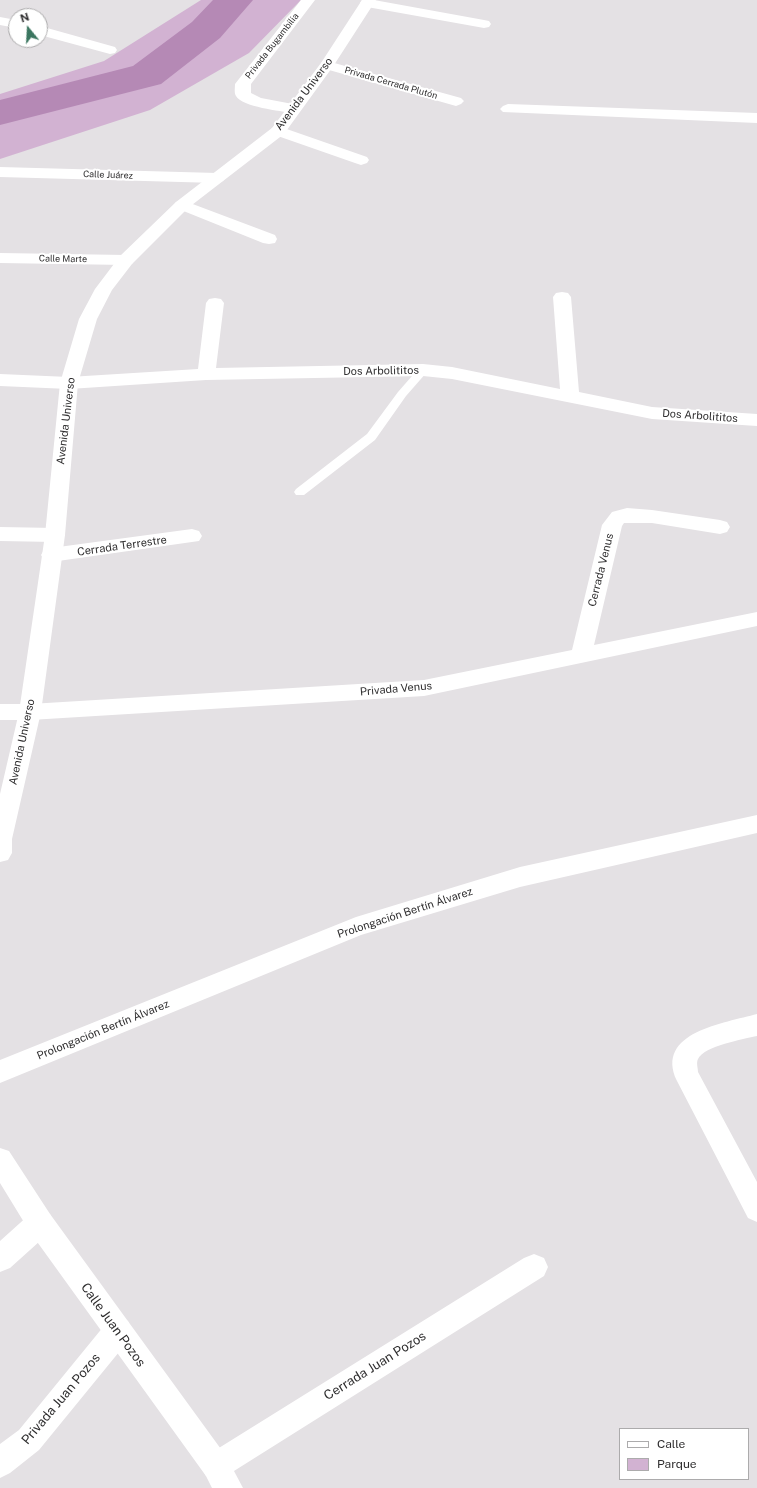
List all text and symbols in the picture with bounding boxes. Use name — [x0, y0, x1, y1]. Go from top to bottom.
north arrow — [8, 8, 48, 48]
text: N — [19, 11, 31, 25]
street label: Privada Bugambilia — [243, 11, 301, 81]
street label: Avenida Universo — [272, 55, 336, 133]
street label: Privada Cerrada Plutón — [343, 65, 439, 101]
street label: Calle Juárez — [83, 169, 133, 181]
street label: Calle Marte — [39, 253, 87, 265]
street label: Dos Arbolititos — [343, 364, 419, 378]
street label: Avenida Universo — [54, 377, 78, 465]
street label: Dos Arbolititos — [662, 407, 738, 425]
street label: Cerrada Venus — [586, 532, 616, 608]
street label: Cerrada Terrestre — [76, 533, 168, 559]
street label: Privada Venus — [359, 679, 433, 699]
street label: Avenida Universo — [6, 698, 38, 786]
street label: Prolongación Bertín Álvarez — [336, 885, 474, 941]
street label: Prolongación Bertín Álvarez — [35, 997, 171, 1063]
street label: Calle Juan Pozos — [77, 1280, 149, 1370]
street label: Cerrada Juan Pozos — [321, 1328, 429, 1404]
street label: Privada Juan Pozos — [18, 1350, 104, 1448]
legend — [619, 1428, 749, 1480]
text: Calle — [657, 1437, 685, 1451]
text: Parque — [657, 1457, 697, 1471]

